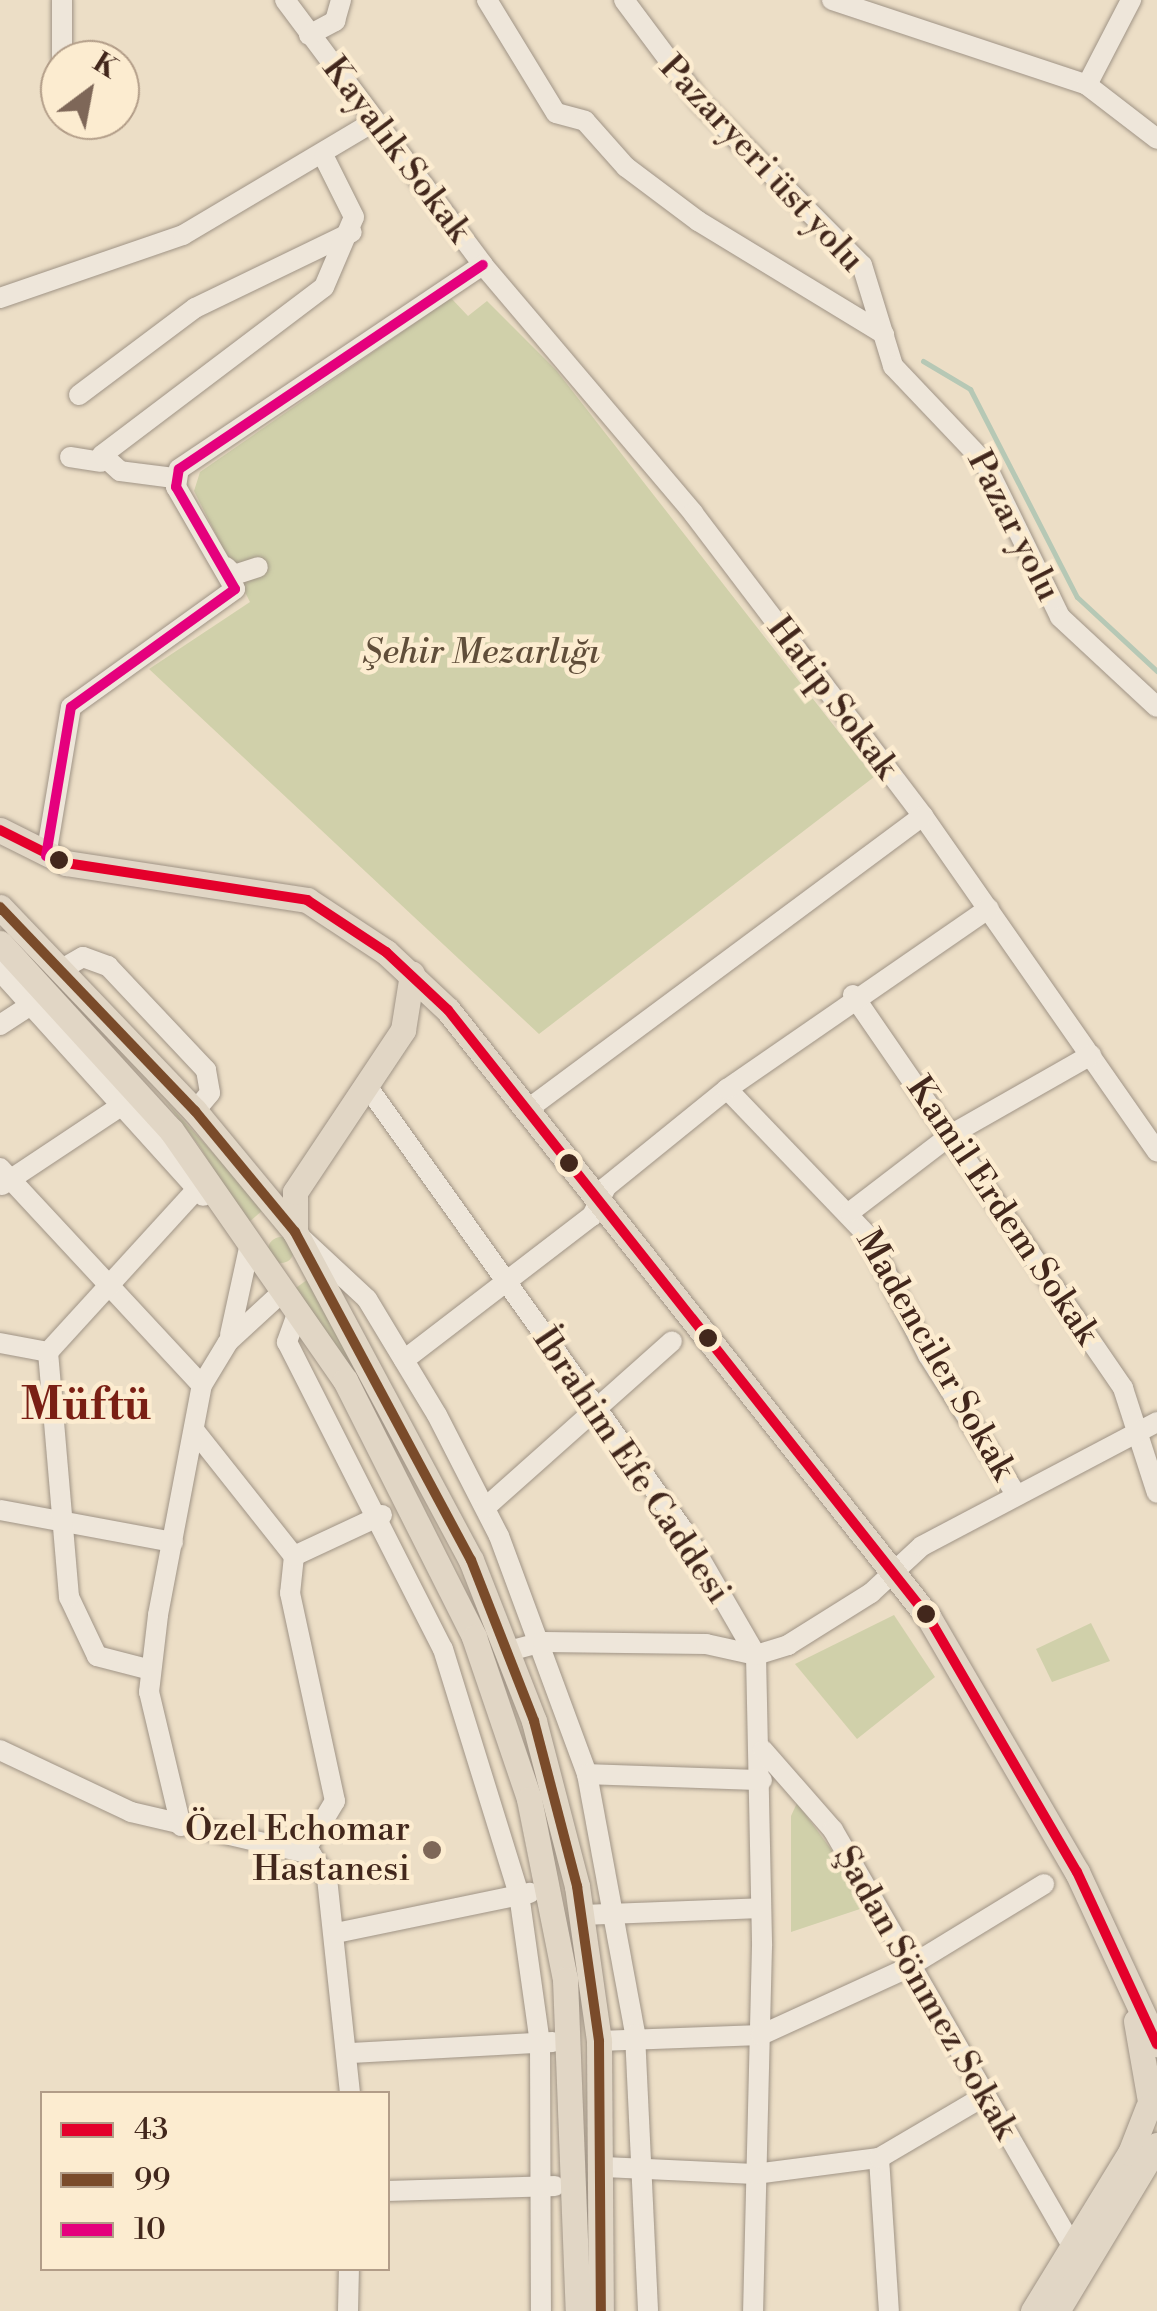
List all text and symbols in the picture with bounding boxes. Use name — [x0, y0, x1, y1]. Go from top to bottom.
north arrow — [40, 40, 140, 140]
text: K — [86, 45, 124, 87]
street label: Pazaryeri üst yolu — [650, 47, 872, 281]
street label: Kayalık Sokak — [313, 49, 479, 251]
street label: Pazar yolu — [957, 444, 1069, 608]
street label: Hatip Sokak — [757, 609, 907, 787]
park label: Şehir Mezarlığı — [362, 632, 600, 674]
unlabelled marker — [49, 850, 69, 870]
street label: Kamil Erdem Sokak — [897, 1069, 1107, 1353]
unlabelled marker — [559, 1153, 579, 1173]
street label: Madenciler Sokak — [846, 1222, 1024, 1488]
street label: İbrahim Efe Caddesi — [523, 1320, 739, 1612]
unlabelled marker — [698, 1328, 718, 1348]
district label: Müftü — [21, 1379, 151, 1433]
unlabelled marker — [916, 1604, 936, 1624]
place label: Özel Echomar Hastanesi — [185, 1809, 410, 1891]
marker: Özel Echomar Hastanesi — [419, 1837, 445, 1863]
street label: Şadan Sönmez Sokak — [824, 1839, 1026, 2147]
legend — [40, 2091, 390, 2271]
text: 43 — [134, 2111, 168, 2149]
text: 99 — [134, 2161, 170, 2199]
text: 10 — [134, 2211, 166, 2249]

